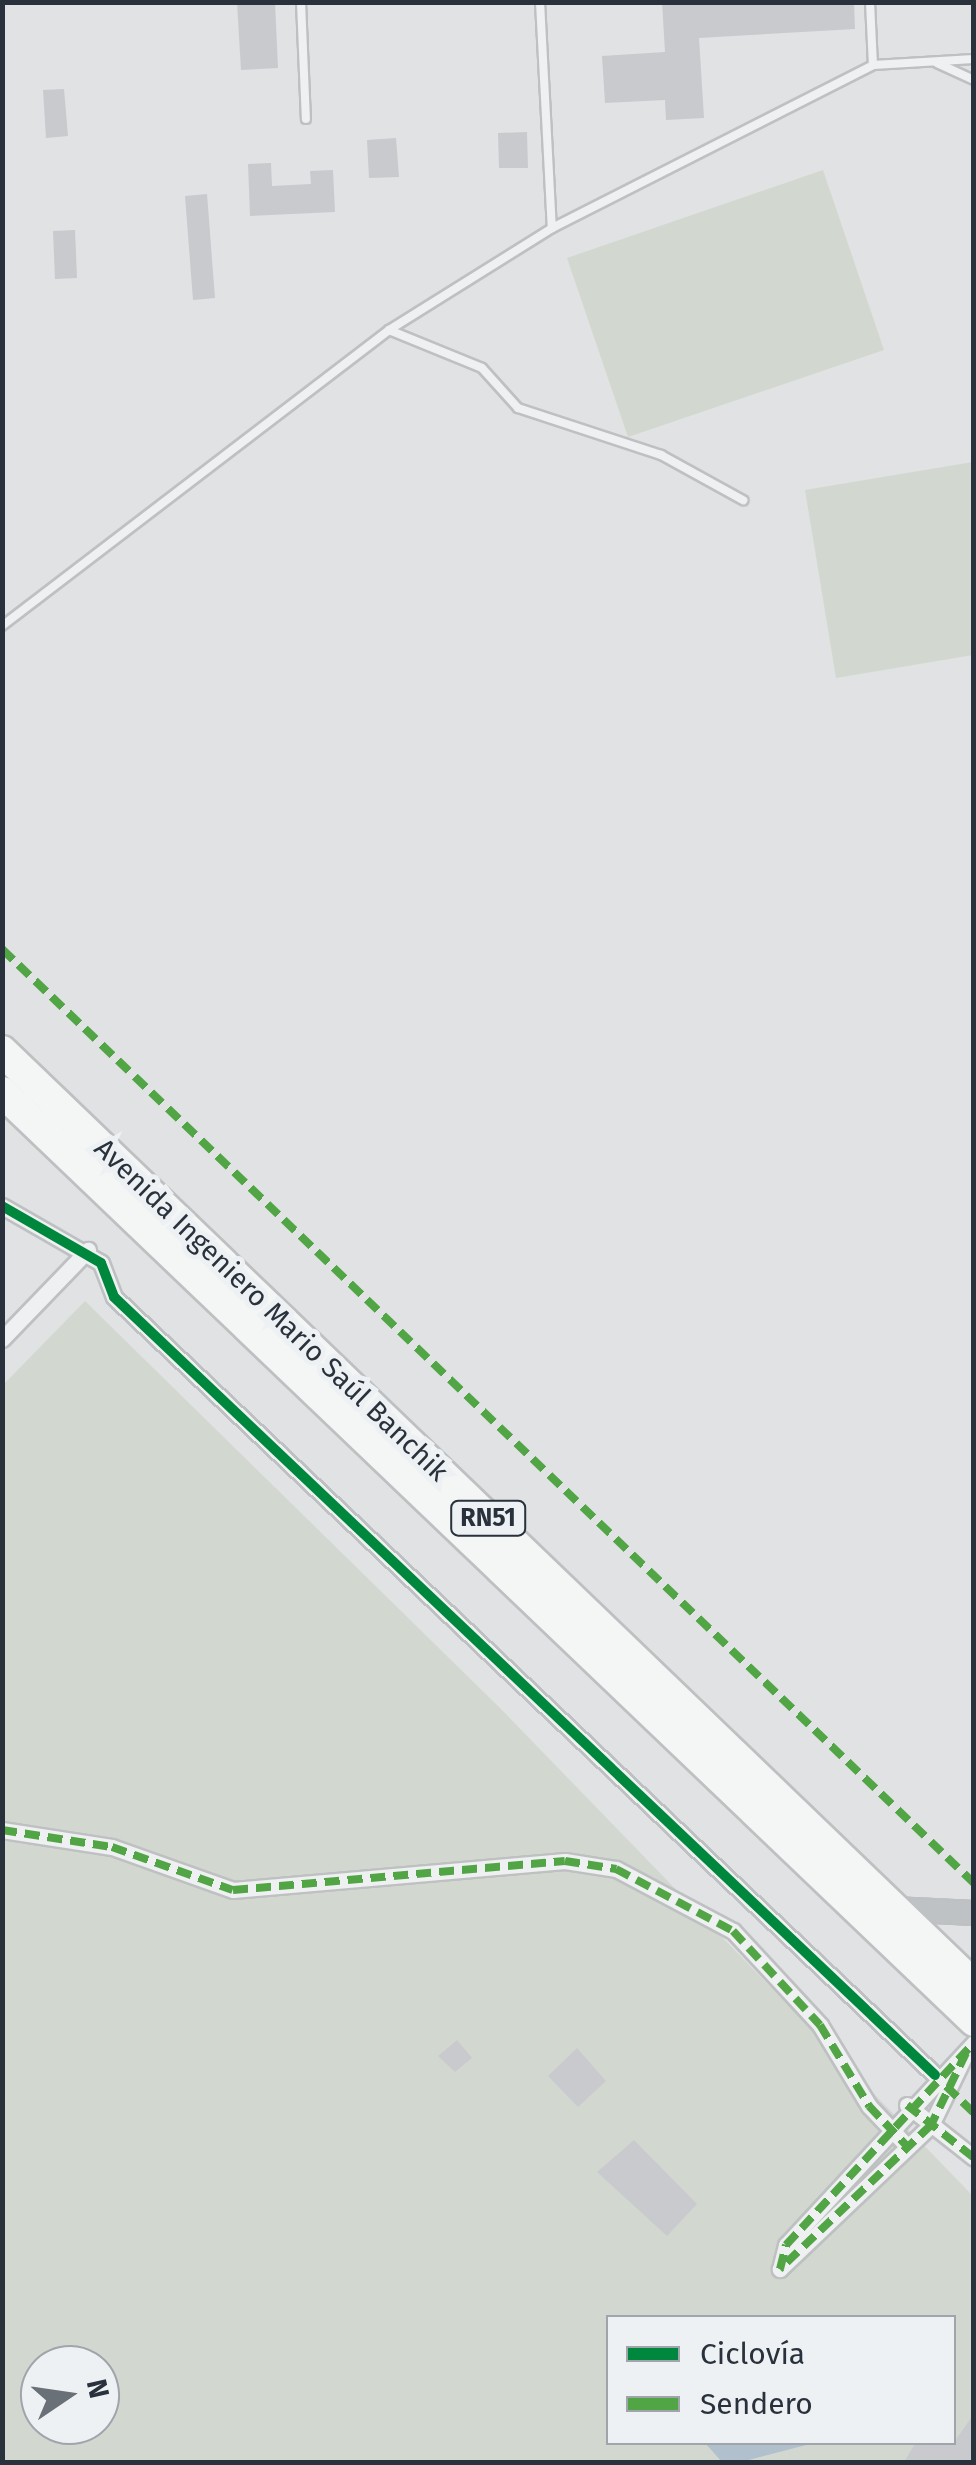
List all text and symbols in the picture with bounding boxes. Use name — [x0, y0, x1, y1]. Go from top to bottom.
street label: Avenida Ingeniero Mario Saúl Banchik — [87, 1132, 455, 1488]
road number: RN51 — [448, 1498, 528, 1538]
legend — [606, 2315, 956, 2445]
text: Ciclovía — [700, 2336, 805, 2372]
north arrow — [20, 2345, 120, 2445]
text: N — [80, 2376, 116, 2401]
text: Sendero — [700, 2386, 813, 2422]

